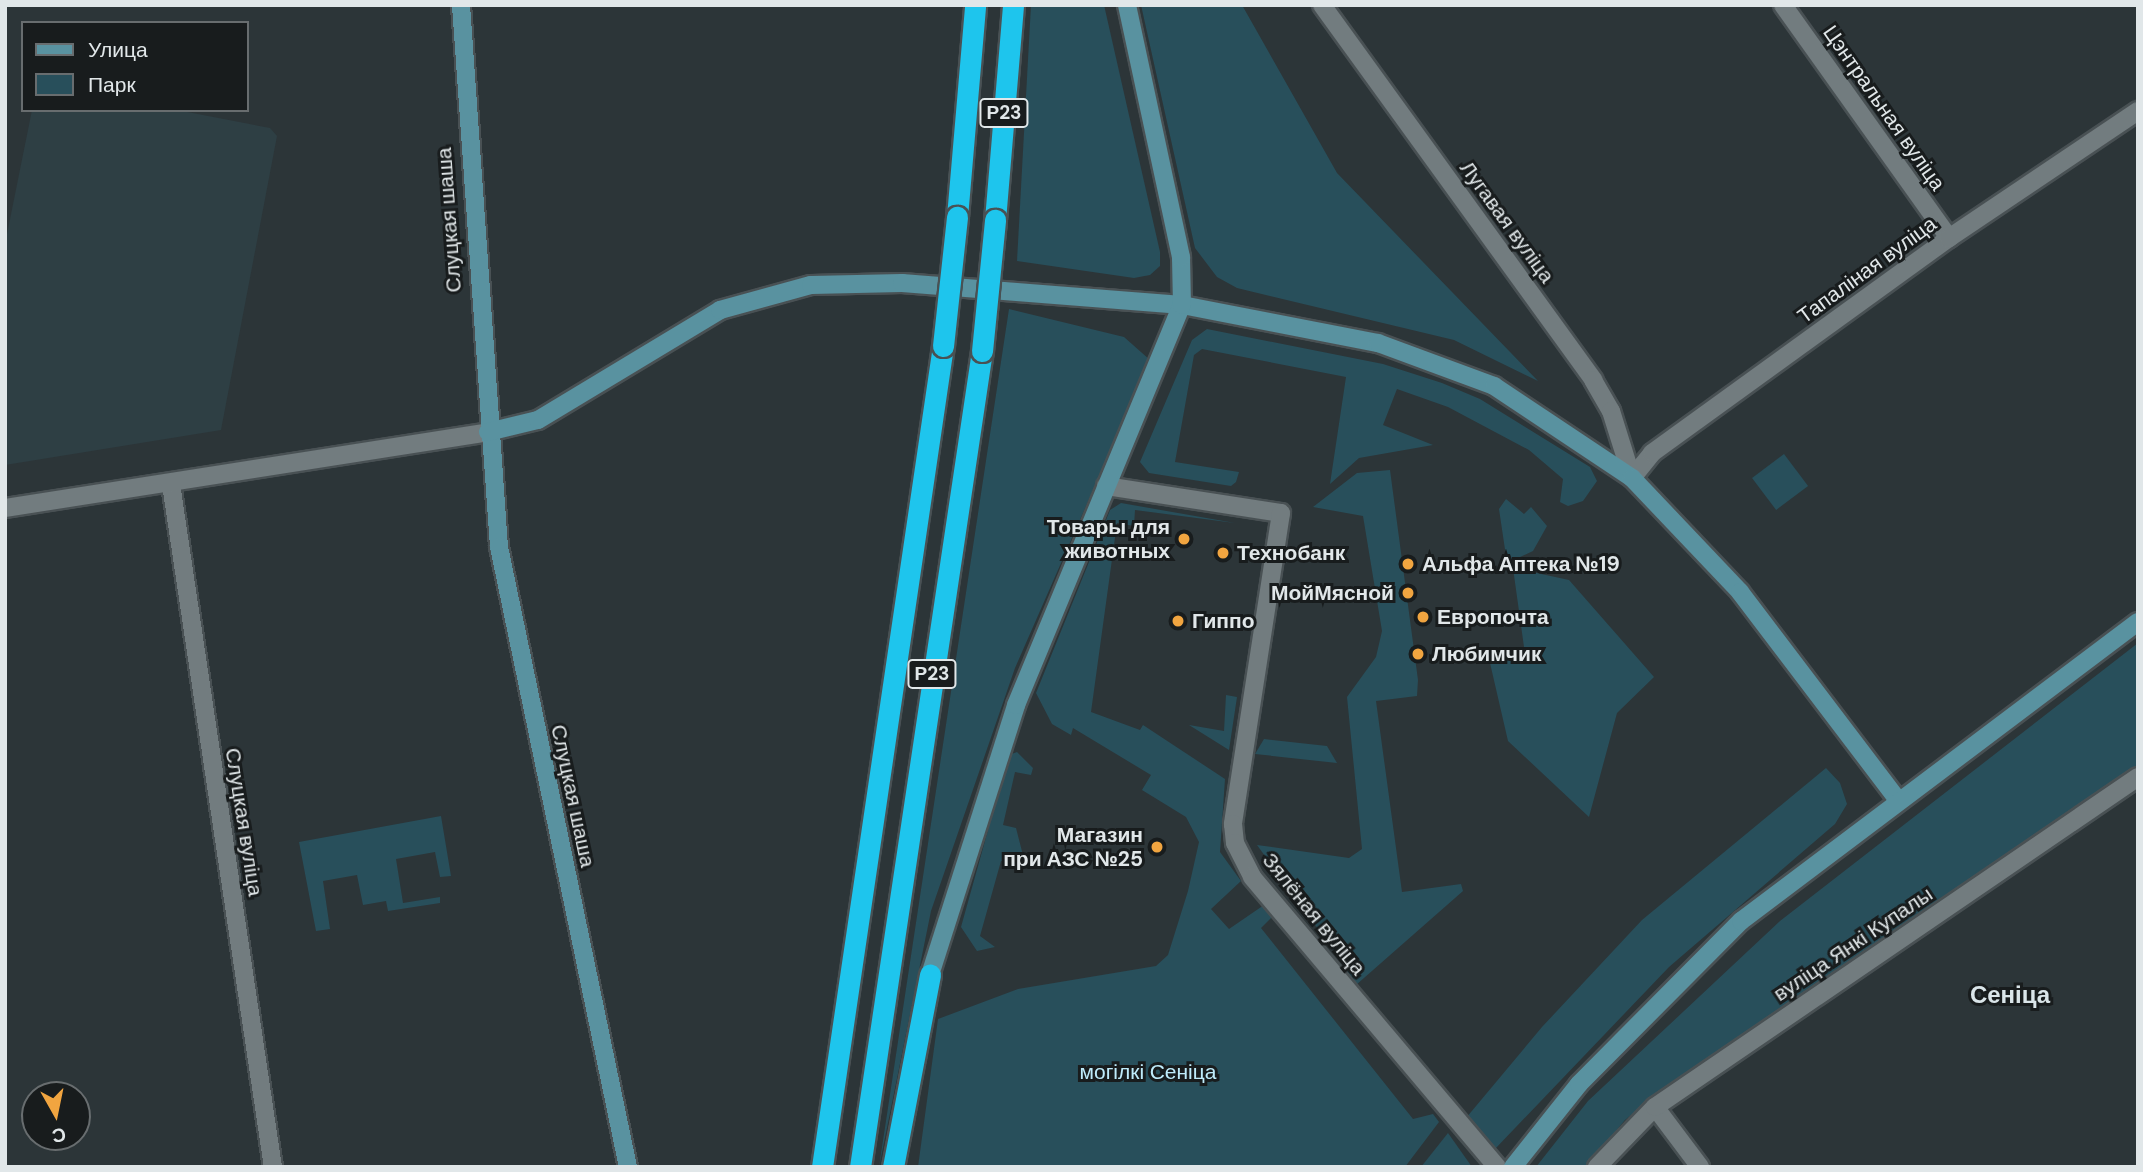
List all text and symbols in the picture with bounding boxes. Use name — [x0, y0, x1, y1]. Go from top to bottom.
legend — [21, 21, 248, 112]
street label: Цэнтральная вуліца — [1818, 21, 1950, 195]
text: Улица — [88, 36, 148, 64]
text: Парк — [88, 71, 136, 99]
road number: Р23 — [978, 97, 1030, 128]
street label: Слуцкая шаша — [431, 147, 467, 293]
street label: Лугавая вуліца — [1454, 156, 1560, 288]
street label: Тапаліная вуліца — [1793, 211, 1941, 329]
place label: Товары для животных — [1047, 514, 1170, 564]
marker: Товары для животных — [1176, 531, 1192, 547]
place label: Технобанк — [1237, 540, 1345, 566]
marker: Технобанк — [1215, 545, 1231, 561]
place label: Альфа Аптека №19 — [1422, 551, 1620, 577]
marker: Альфа Аптека №19 — [1400, 556, 1416, 572]
place label: МойМясной — [1271, 580, 1394, 606]
marker: МойМясной — [1400, 585, 1416, 601]
place label: Европочта — [1437, 604, 1549, 630]
place label: Гиппо — [1192, 608, 1254, 634]
marker: Европочта — [1415, 609, 1431, 625]
marker: Гиппо — [1170, 613, 1186, 629]
place label: Любимчик — [1432, 641, 1541, 667]
marker: Любимчик — [1410, 646, 1426, 662]
road number: Р23 — [906, 659, 958, 690]
street label: Слуцкая шаша — [546, 722, 600, 870]
street label: Слуцкая вуліца — [220, 746, 268, 898]
place label: Магазин при АЗС №25 — [1003, 822, 1143, 872]
marker: Магазин при АЗС №25 — [1149, 839, 1165, 855]
street label: Зялёная вуліца — [1257, 848, 1371, 980]
street label: вуліца Янкі Купалы — [1769, 881, 1937, 1007]
district label: Сеніца — [1970, 981, 2050, 1009]
park label: могілкі Сеніца — [1080, 1059, 1216, 1085]
north arrow — [21, 1081, 91, 1151]
text: С — [50, 1122, 68, 1149]

